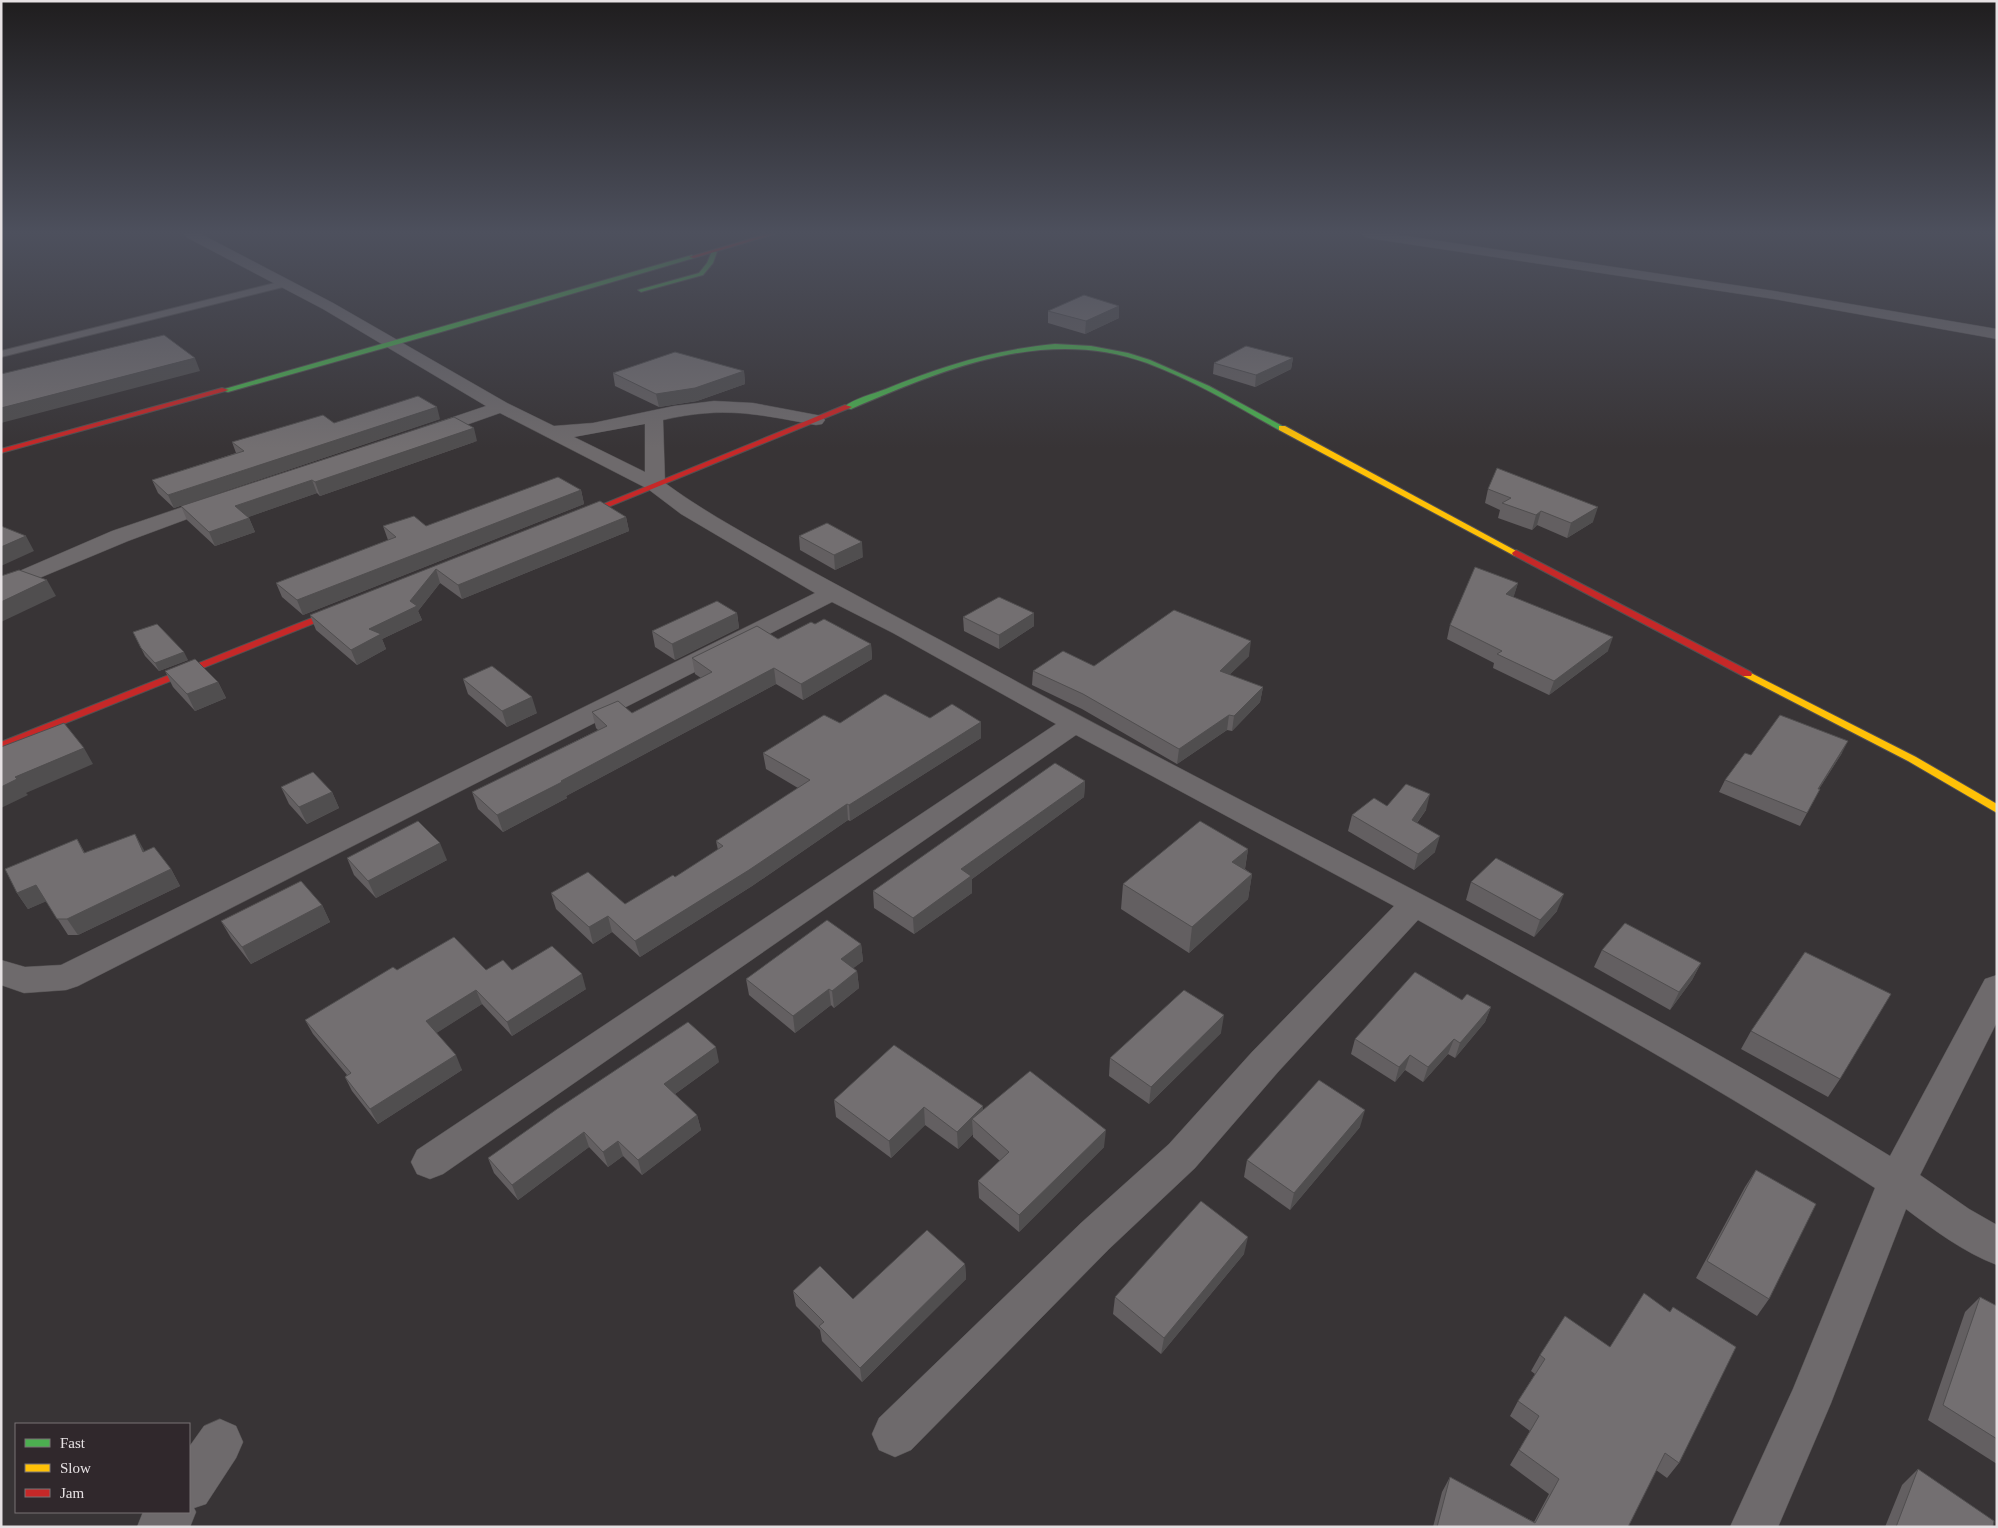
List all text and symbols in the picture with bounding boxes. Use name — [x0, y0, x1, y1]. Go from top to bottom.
legend — [15, 1423, 190, 1513]
text: Fast — [60, 1435, 86, 1451]
text: Slow — [60, 1460, 91, 1476]
text: Jam — [60, 1485, 84, 1501]

